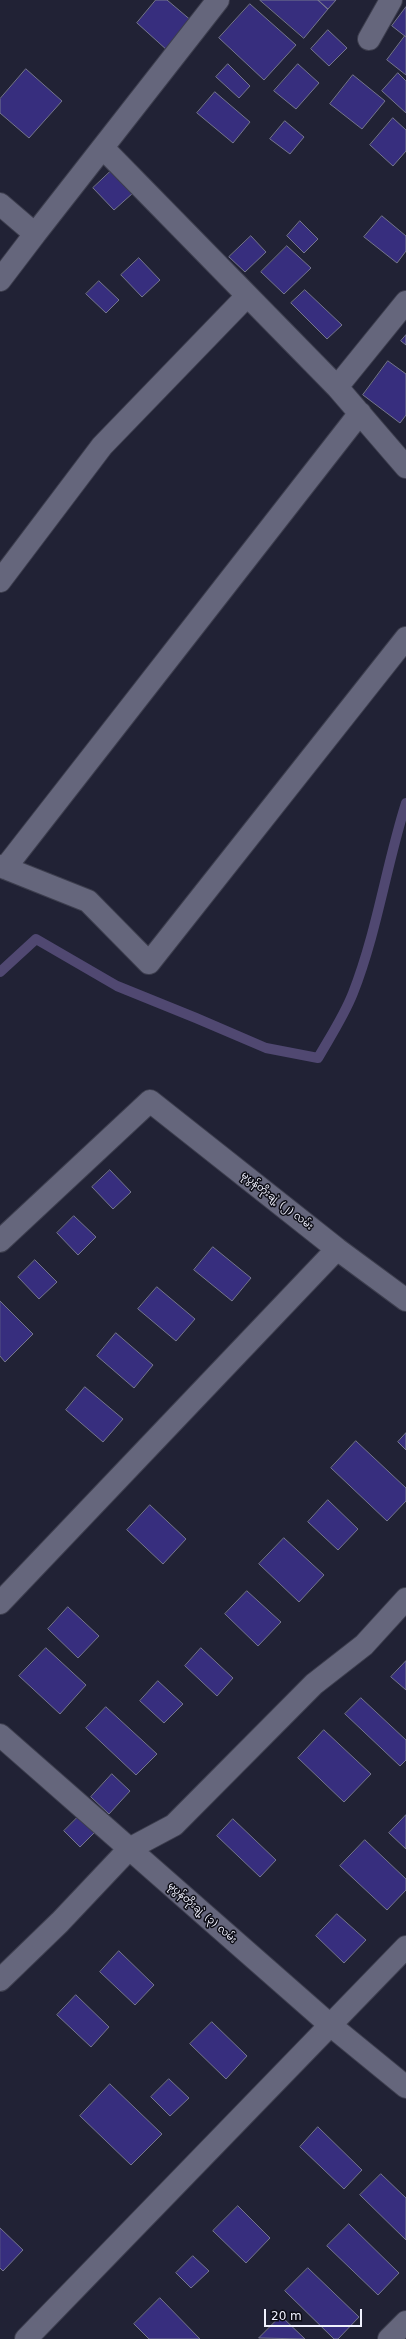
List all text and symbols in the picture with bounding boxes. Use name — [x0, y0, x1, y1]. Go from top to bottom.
street label: မုပွန်တိုးချဲ့ (၂) လမ်း — [239, 1169, 315, 1233]
street label: မုပွန်တိုးချဲ့ (၃) လမ်း — [165, 1880, 239, 1946]
scale bar — [266, 2301, 364, 2327]
text: 20 m — [271, 2309, 302, 2323]

